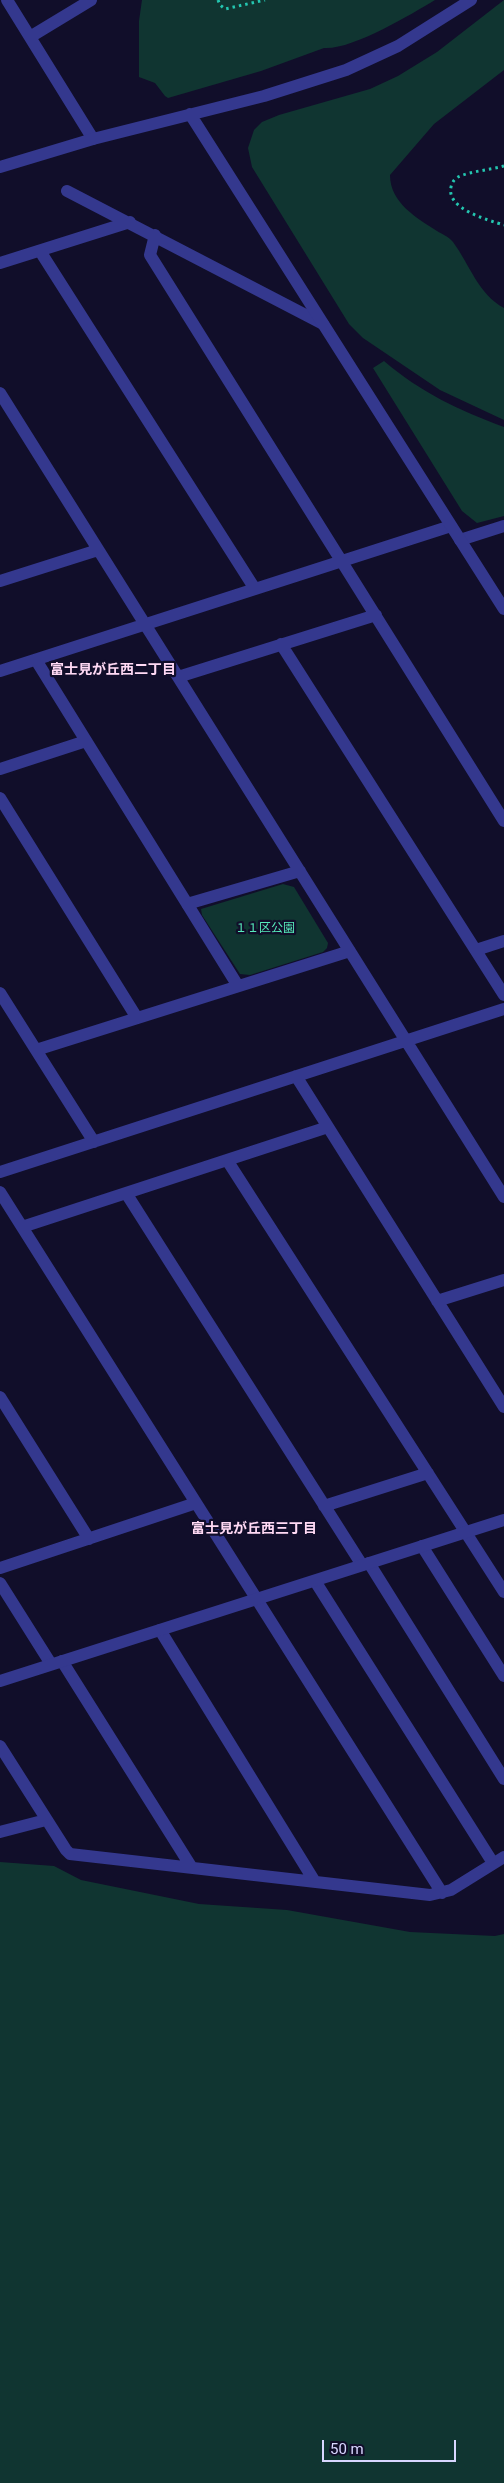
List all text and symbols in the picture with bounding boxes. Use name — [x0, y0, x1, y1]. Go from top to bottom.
district label: 富士見が丘西二丁目 — [50, 662, 176, 678]
park label: １１区公園 — [235, 922, 295, 936]
district label: 富士見が丘西三丁目 — [191, 1521, 317, 1537]
scale bar — [324, 2430, 458, 2462]
text: 50 m — [330, 2440, 364, 2458]

